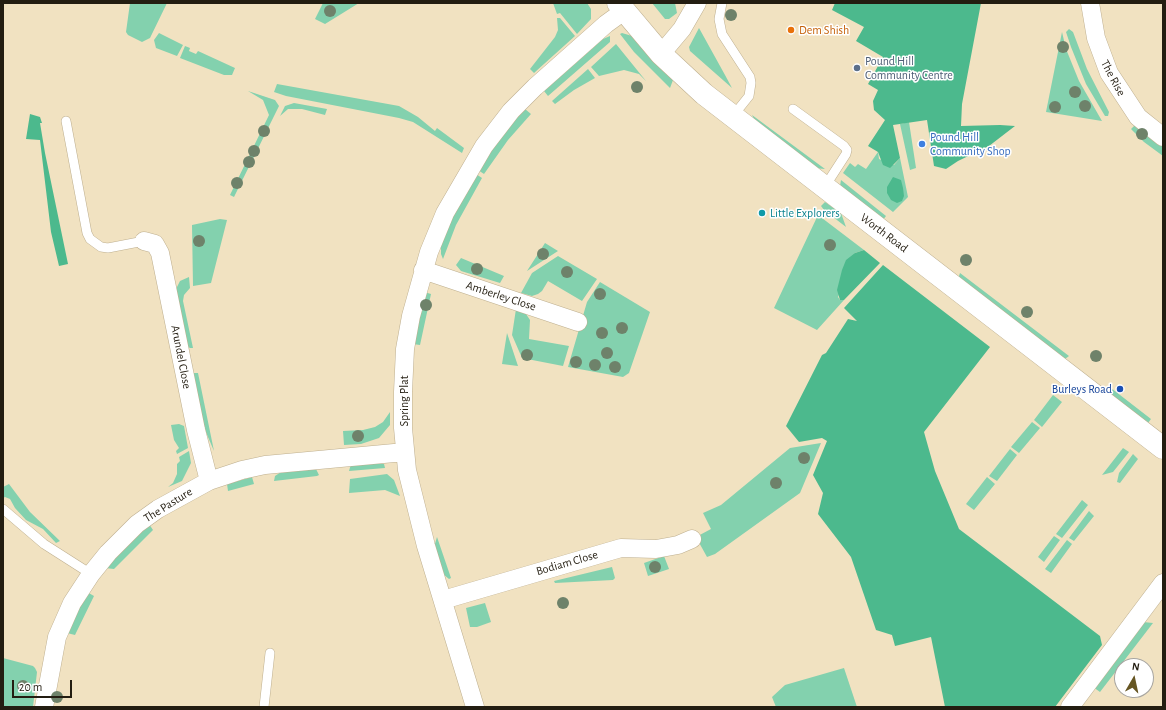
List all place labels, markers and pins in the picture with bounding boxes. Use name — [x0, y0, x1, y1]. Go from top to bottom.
place label: Dem Shish — [799, 23, 849, 37]
marker: Dem Shish — [786, 25, 796, 35]
place label: Pound Hill Community Centre — [865, 54, 953, 82]
marker: Pound Hill Community Centre — [852, 63, 862, 73]
place label: Pound Hill Community Shop — [930, 130, 1011, 158]
marker: Pound Hill Community Shop — [917, 139, 927, 149]
place label: Little Explorers — [770, 206, 840, 220]
marker: Little Explorers — [757, 208, 767, 218]
place label: Burleys Road — [1052, 382, 1112, 396]
marker: Burleys Road — [1115, 384, 1125, 394]

